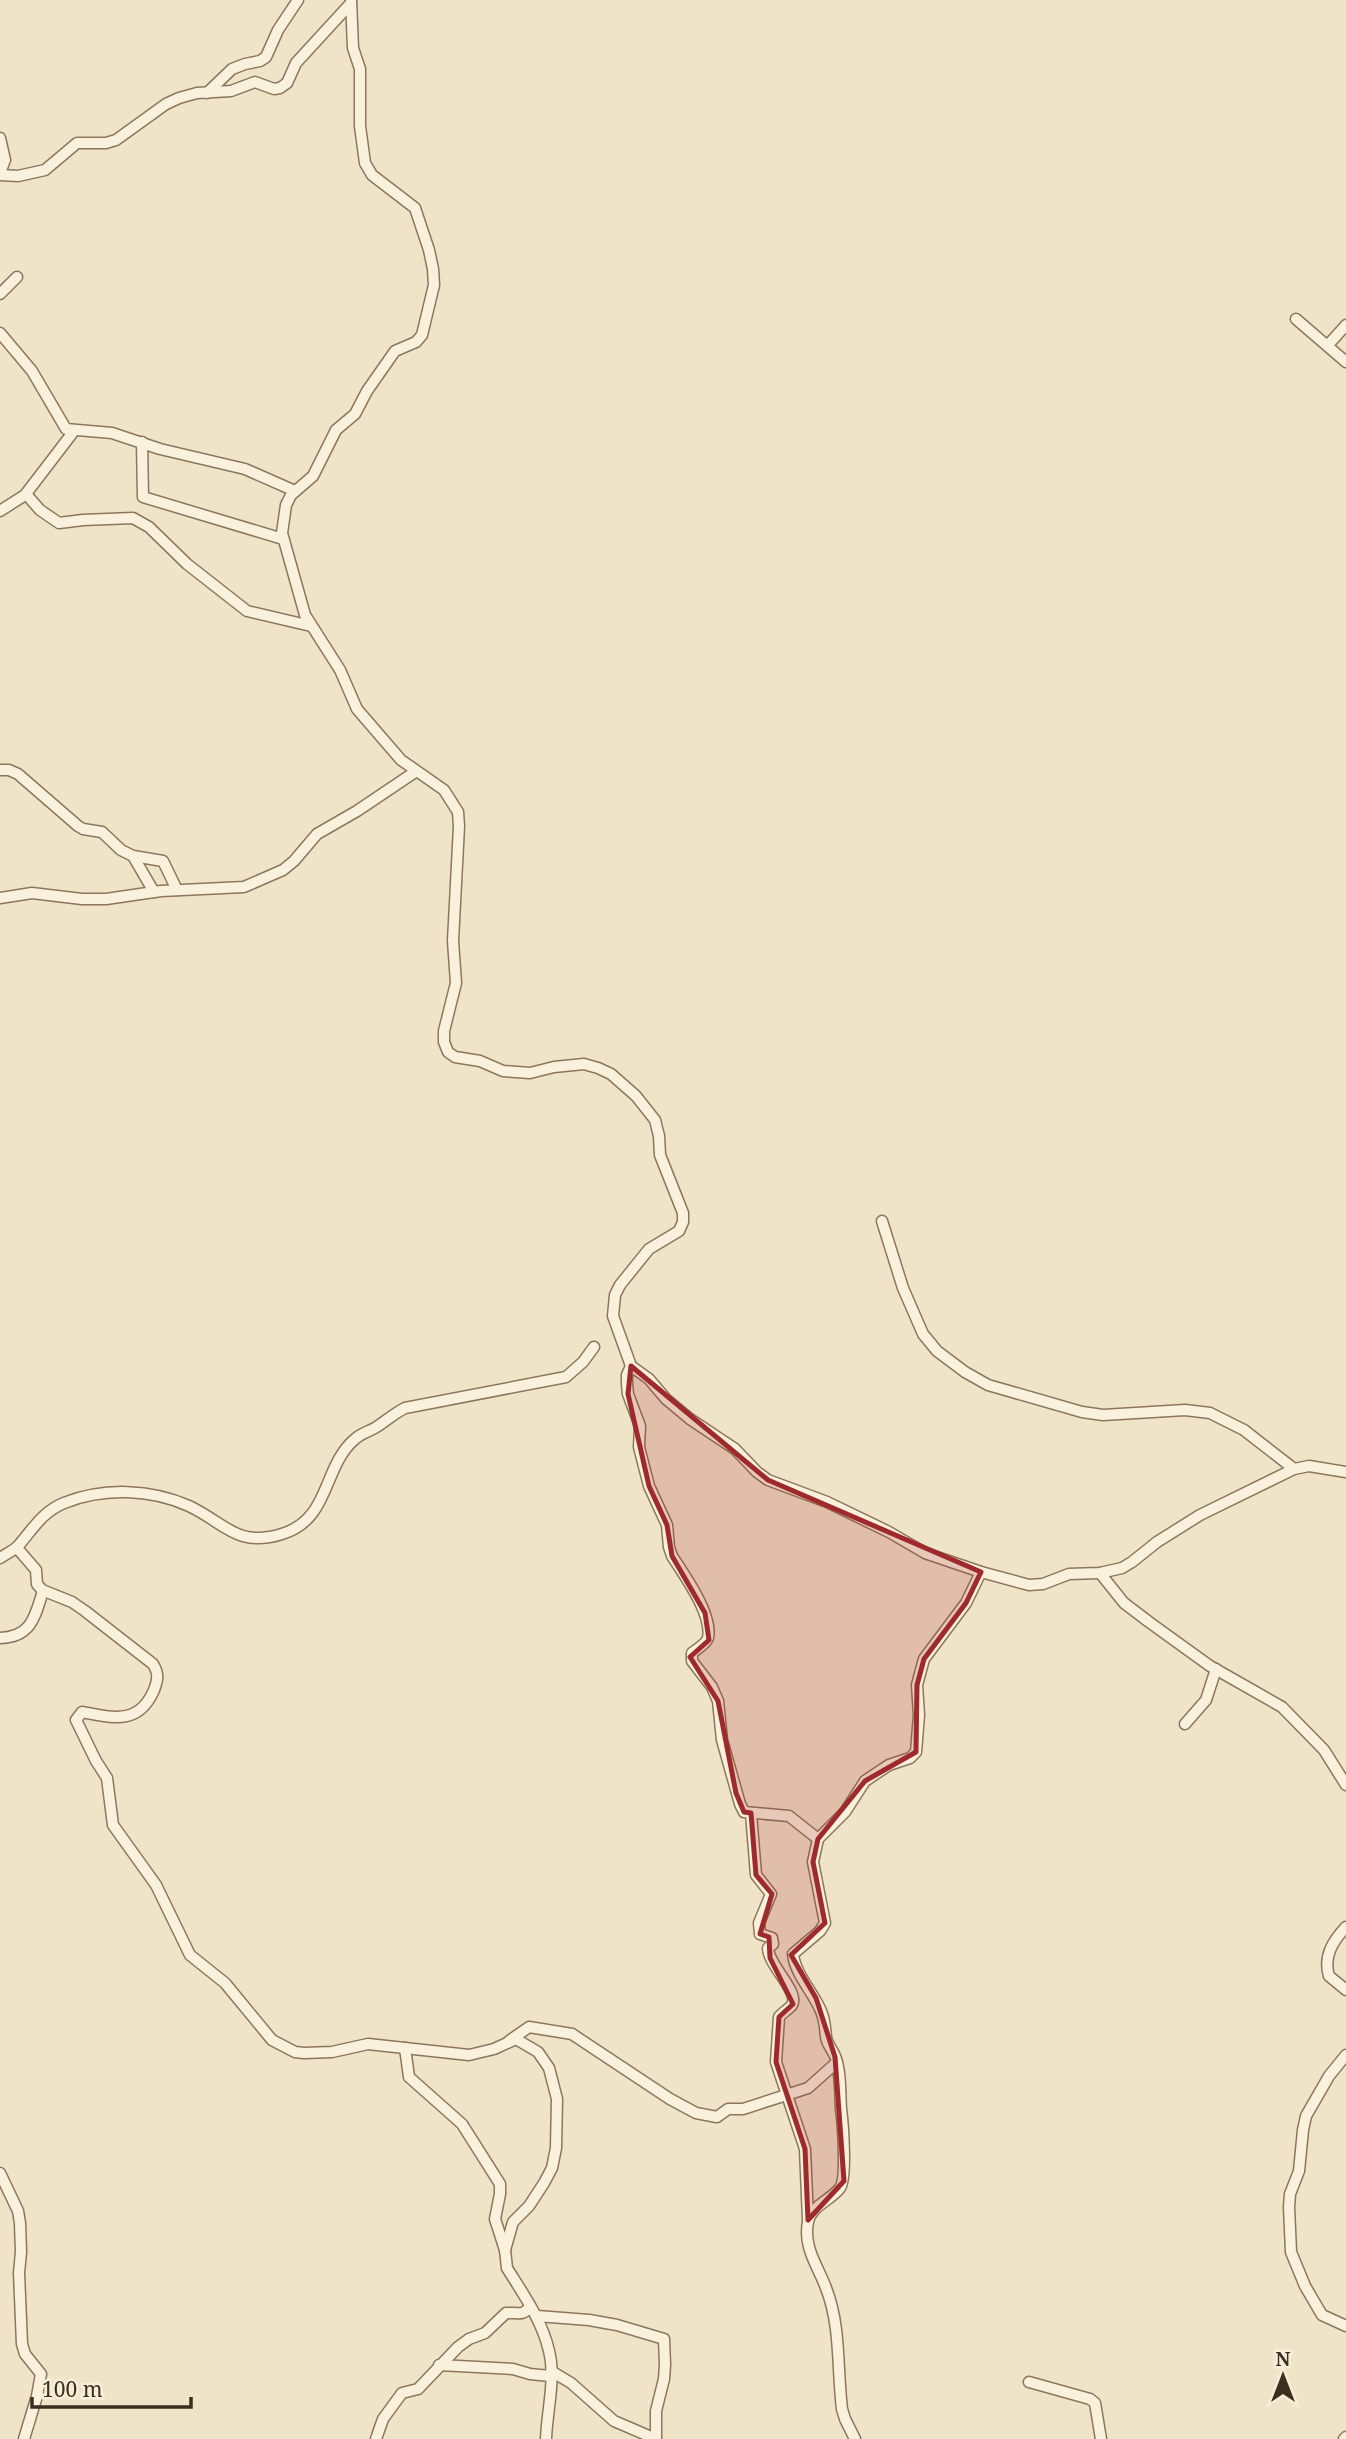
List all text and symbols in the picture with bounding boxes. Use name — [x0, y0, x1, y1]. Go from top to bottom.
north arrow — [1248, 2341, 1318, 2411]
text: N — [1276, 2346, 1291, 2372]
scale bar — [32, 2366, 191, 2410]
text: 100 m — [42, 2375, 103, 2403]

